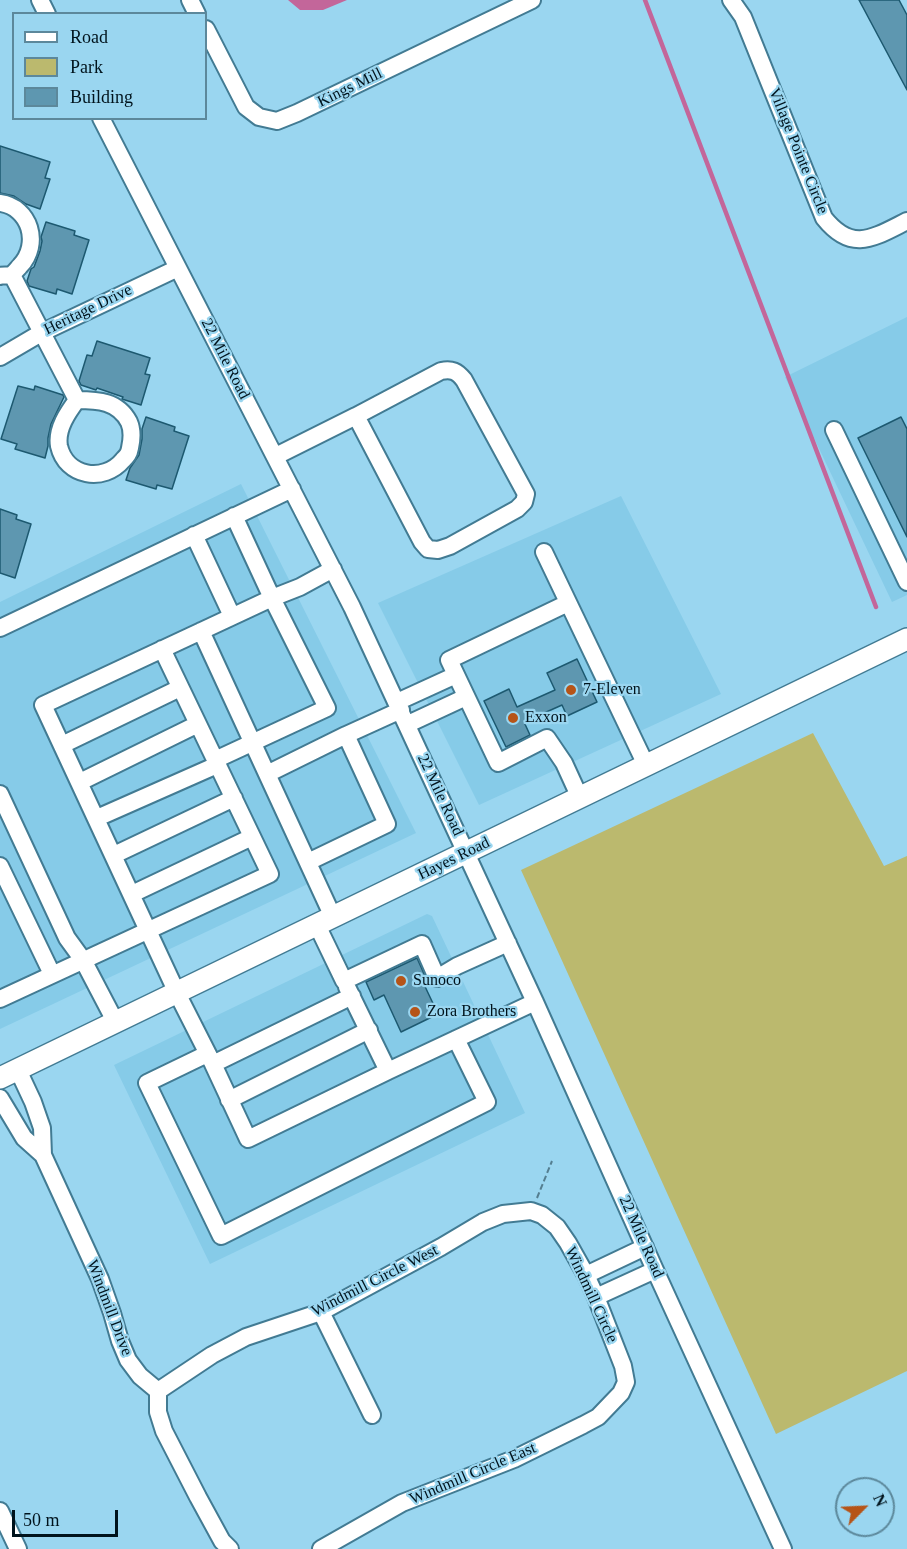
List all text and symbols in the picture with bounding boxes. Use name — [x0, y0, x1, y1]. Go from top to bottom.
legend — [12, 12, 207, 120]
text: Road — [70, 27, 108, 47]
text: Park — [70, 57, 103, 77]
street label: Kings Mill — [314, 64, 386, 112]
street label: Village Pointe Circle — [764, 85, 832, 217]
text: Building — [70, 87, 133, 107]
street label: Heritage Drive — [41, 280, 135, 340]
street label: 22 Mile Road — [196, 315, 254, 403]
place label: 7-Eleven — [583, 680, 641, 700]
marker: 7-Eleven — [564, 683, 578, 697]
place label: Exxon — [525, 708, 567, 728]
marker: Exxon — [506, 711, 520, 725]
street label: 22 Mile Road — [413, 751, 467, 839]
street label: Hayes Road — [415, 833, 493, 885]
place label: Sunoco — [413, 971, 461, 991]
marker: Sunoco — [394, 974, 408, 988]
place label: Zora Brothers — [427, 1002, 516, 1022]
marker: Zora Brothers — [408, 1005, 422, 1019]
street label: 22 Mile Road — [614, 1193, 668, 1281]
street label: Windmill Circle West — [309, 1241, 441, 1321]
street label: Windmill Circle — [560, 1244, 622, 1346]
street label: Windmill Drive — [82, 1257, 136, 1359]
street label: Windmill Circle East — [407, 1439, 539, 1509]
north arrow — [835, 1477, 895, 1537]
text: N — [870, 1492, 890, 1509]
scale bar — [15, 1498, 122, 1536]
text: 50 m — [23, 1510, 60, 1530]

